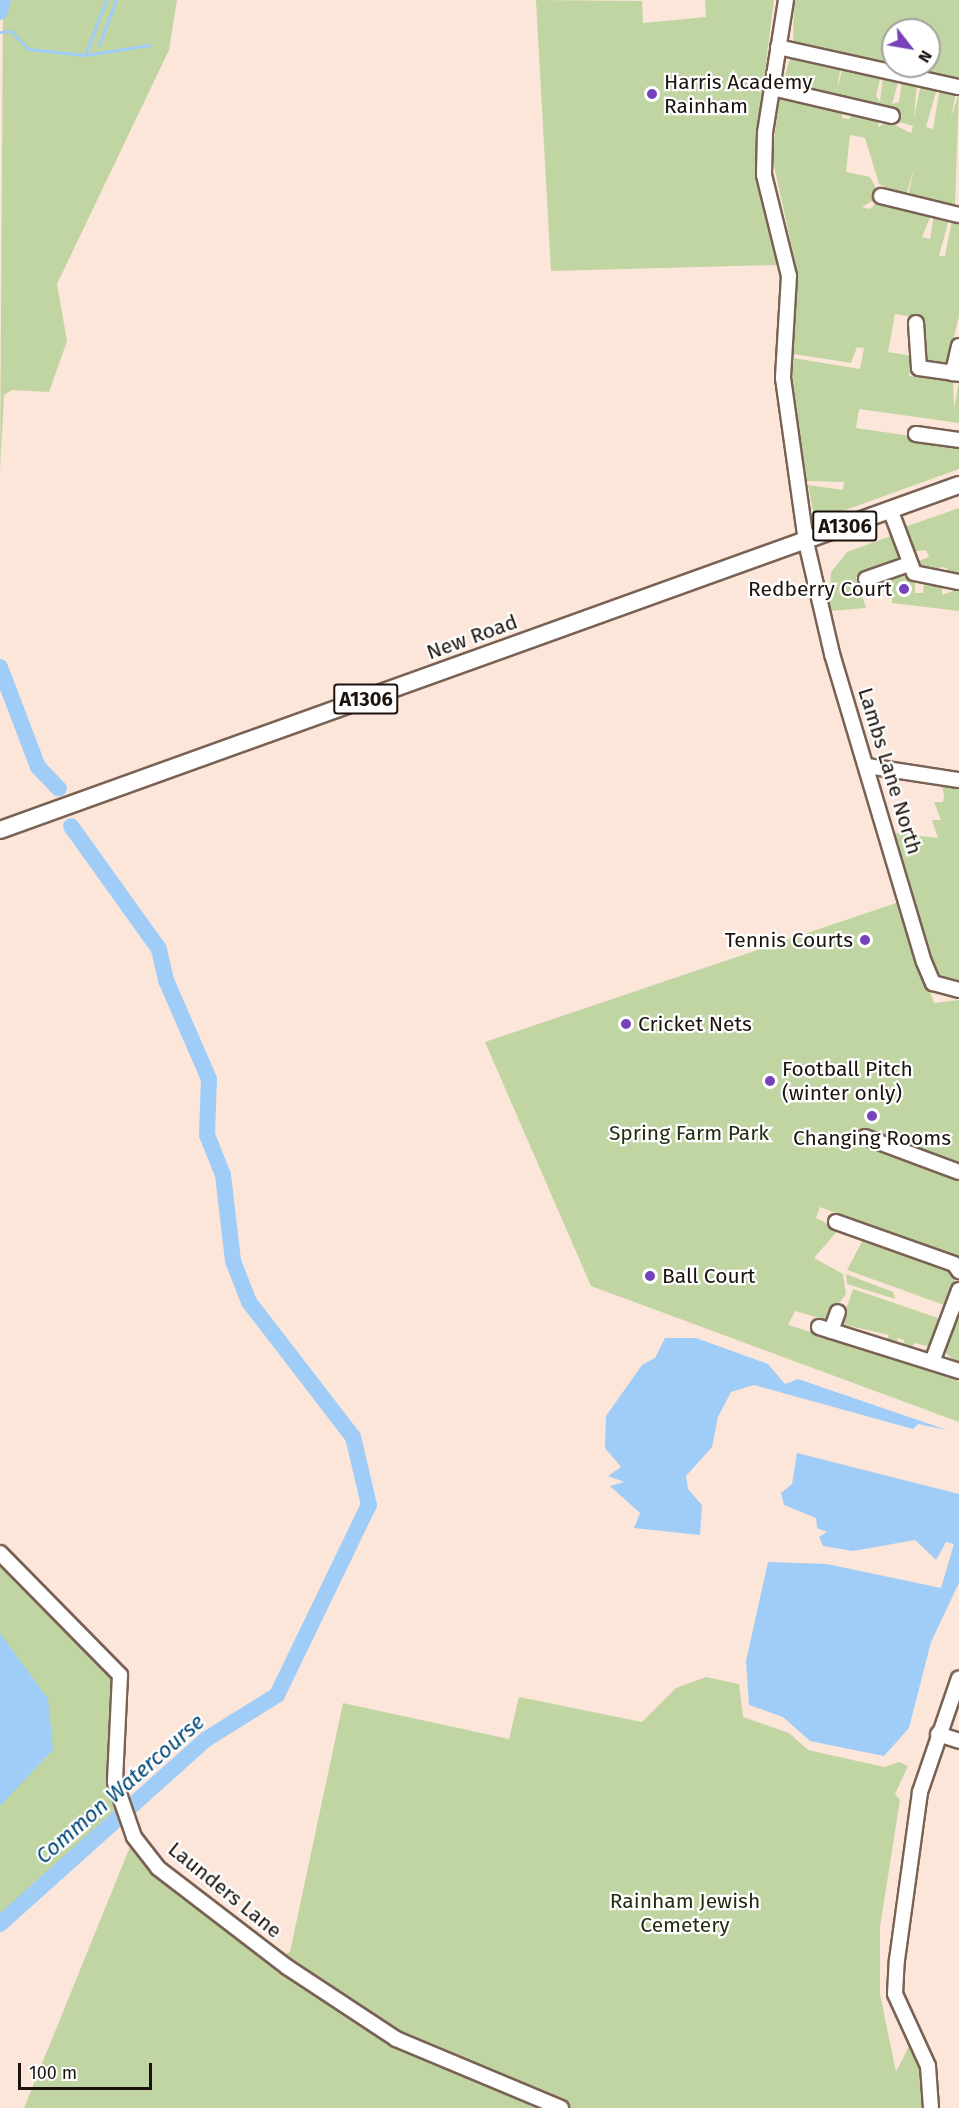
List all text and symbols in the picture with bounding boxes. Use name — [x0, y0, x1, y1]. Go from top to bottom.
north arrow — [881, 18, 941, 78]
text: N — [914, 47, 936, 66]
place label: Harris Academy Rainham — [664, 69, 813, 119]
marker: Harris Academy Rainham — [645, 87, 659, 101]
road number: A1306 — [812, 509, 878, 543]
place label: Redberry Court — [748, 576, 892, 602]
marker: Redberry Court — [897, 582, 911, 596]
street label: New Road — [423, 609, 521, 665]
road number: A1306 — [333, 682, 399, 716]
street label: Lambs Lane North — [853, 685, 927, 857]
place label: Tennis Courts — [725, 927, 853, 953]
marker: Tennis Courts — [858, 933, 872, 947]
place label: Cricket Nets — [638, 1011, 752, 1037]
marker: Cricket Nets — [619, 1017, 633, 1031]
place label: Football Pitch (winter only) — [782, 1056, 913, 1106]
marker: Football Pitch (winter only) — [763, 1074, 777, 1088]
marker: Changing Rooms — [865, 1109, 879, 1123]
park label: Spring Farm Park — [609, 1120, 769, 1146]
place label: Changing Rooms — [793, 1125, 951, 1151]
place label: Ball Court — [662, 1263, 755, 1289]
marker: Ball Court — [643, 1269, 657, 1283]
water label: Common Watercourse — [30, 1709, 210, 1869]
street label: Launders Lane — [163, 1837, 287, 1943]
park label: Rainham Jewish Cemetery — [610, 1888, 760, 1938]
scale bar — [21, 2051, 154, 2089]
text: 100 m — [29, 2062, 77, 2084]

